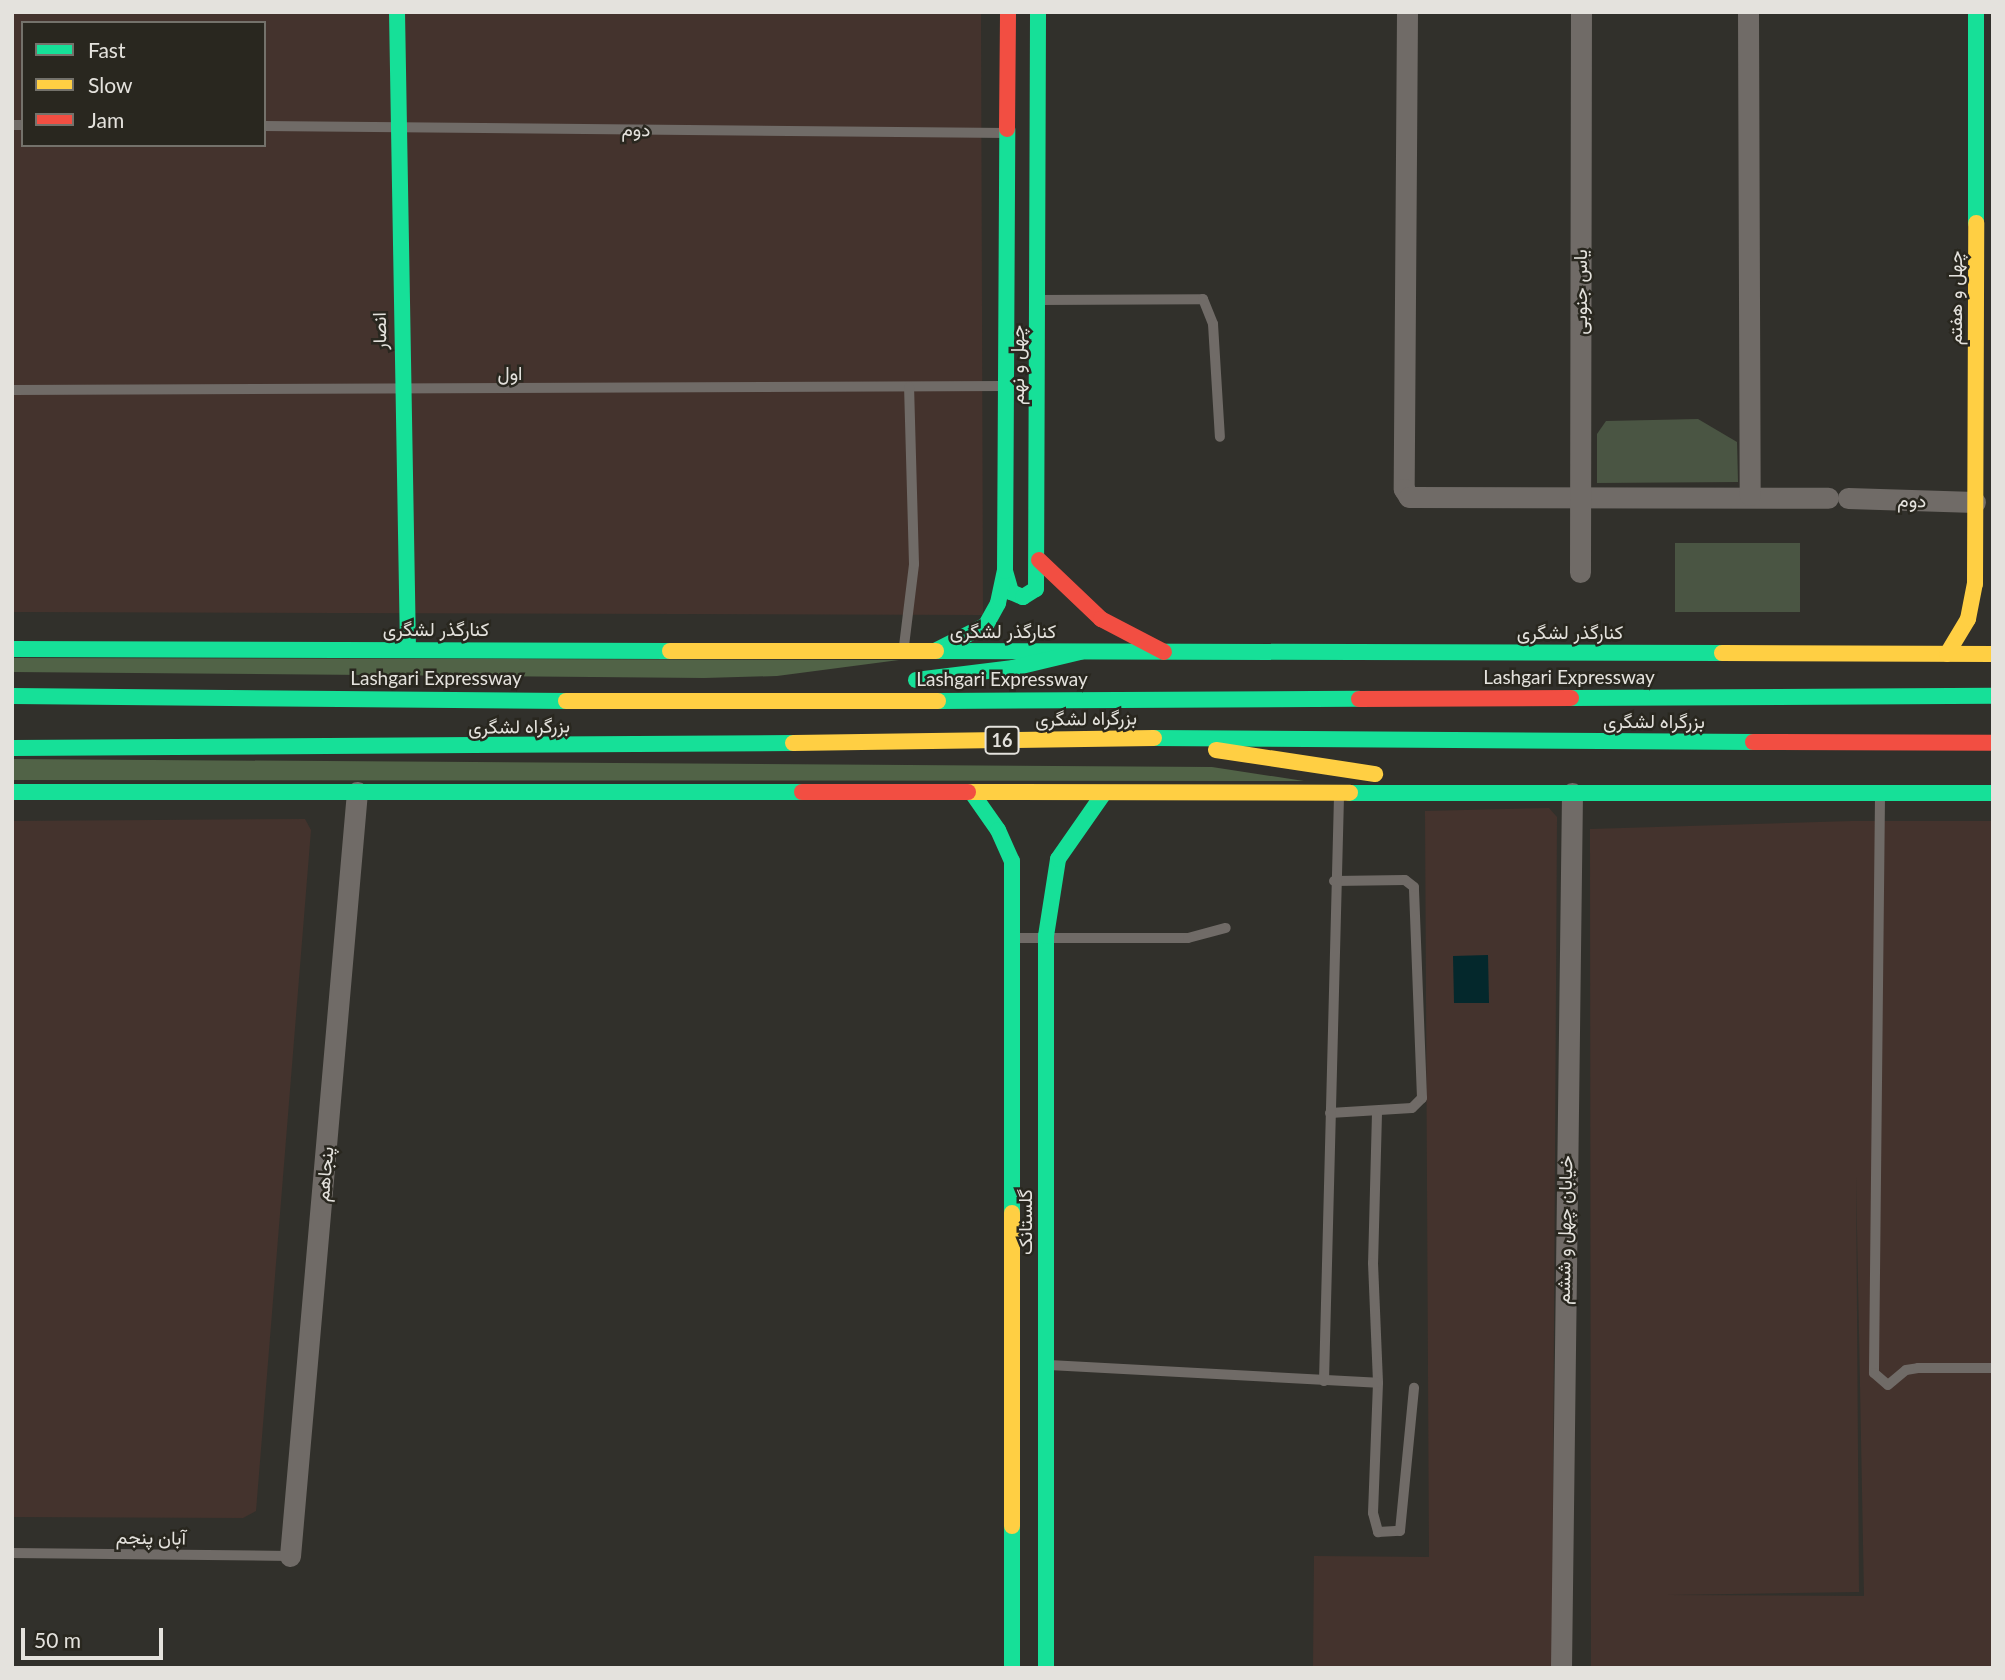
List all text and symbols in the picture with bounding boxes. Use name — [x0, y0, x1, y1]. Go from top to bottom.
legend — [21, 21, 266, 147]
text: Fast — [88, 37, 125, 62]
text: Slow — [88, 72, 132, 97]
text: Jam — [88, 107, 124, 132]
street label: دوم — [621, 117, 651, 141]
street label: یاس جنوبی — [1569, 249, 1591, 335]
street label: چهل و هفتم — [1944, 251, 1966, 345]
street label: انصار — [367, 312, 391, 350]
street label: چهل و نهم — [1006, 325, 1028, 405]
street label: اول — [497, 362, 523, 384]
street label: دوم — [1897, 488, 1927, 512]
street label: کنارگذر لشگری — [383, 618, 489, 640]
street label: کنارگذر لشگری — [950, 620, 1056, 642]
street label: کنارگذر لشگری — [1517, 621, 1623, 643]
street label: Lashgari Expressway — [1483, 666, 1655, 688]
street label: Lashgari Expressway — [350, 667, 522, 689]
street label: Lashgari Expressway — [916, 668, 1088, 690]
street label: بزرگراه لشگری — [1035, 706, 1137, 730]
street label: بزرگراه لشگری — [1603, 710, 1705, 732]
street label: بزرگراه لشگری — [468, 714, 570, 738]
road number: 16 — [984, 726, 1020, 754]
street label: پنجاهم — [310, 1145, 338, 1203]
street label: خیابان چهل و ششم — [1551, 1155, 1577, 1305]
street label: گلستانک — [1014, 1189, 1036, 1255]
street label: آبان پنجم — [116, 1525, 186, 1549]
scale bar — [24, 1614, 166, 1658]
text: 50 m — [34, 1627, 81, 1652]

